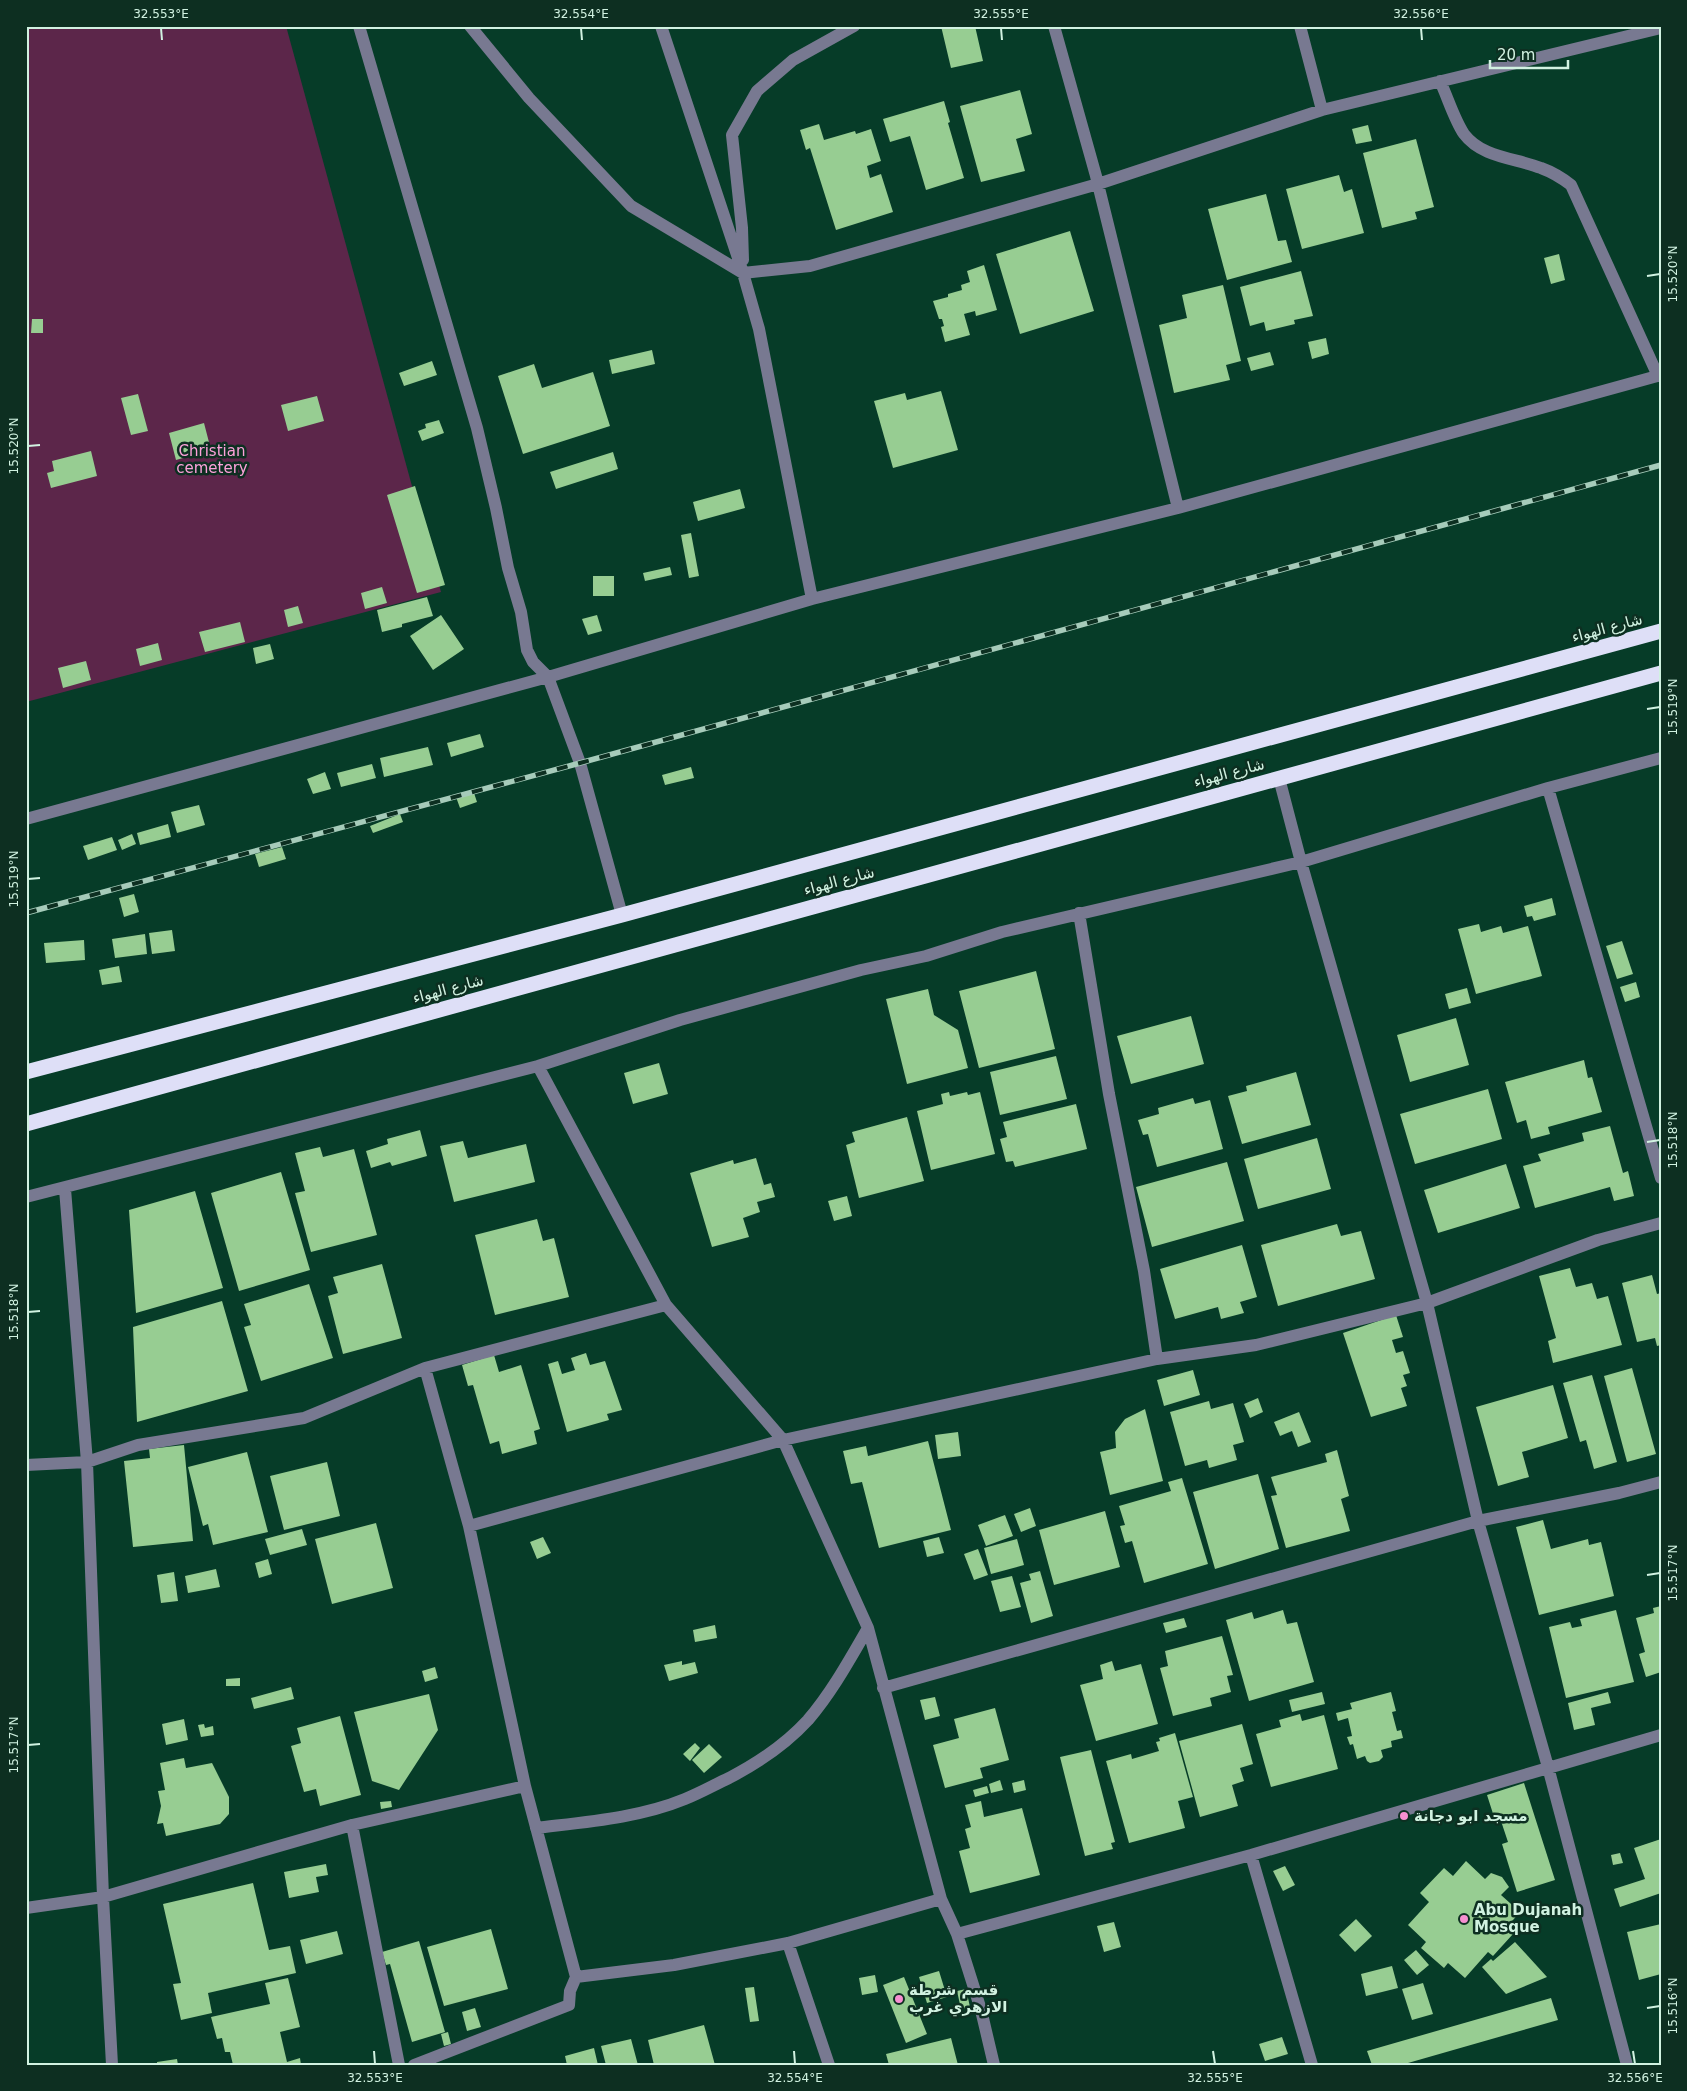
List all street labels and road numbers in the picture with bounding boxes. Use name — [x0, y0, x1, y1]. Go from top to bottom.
street label: شارع الهواء — [1570, 610, 1644, 646]
street label: شارع الهواء — [1192, 755, 1266, 791]
street label: شارع الهواء — [802, 863, 876, 899]
street label: شارع الهواء — [411, 971, 485, 1007]

